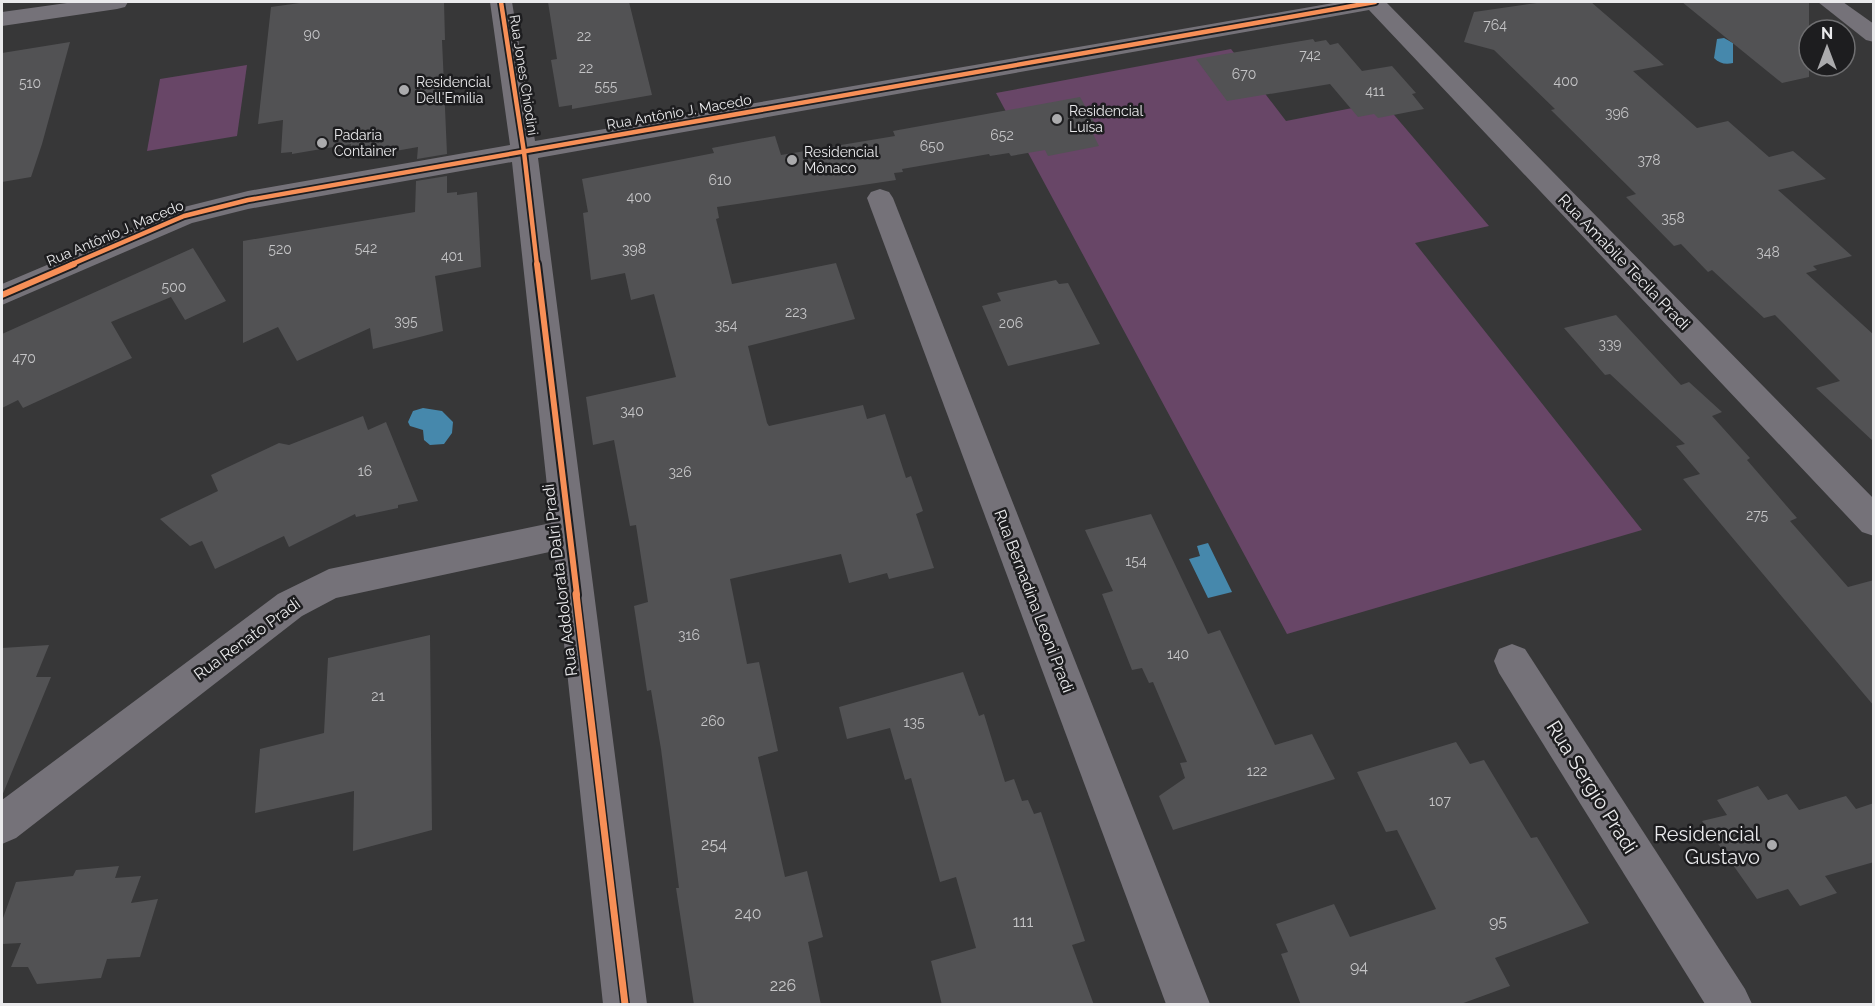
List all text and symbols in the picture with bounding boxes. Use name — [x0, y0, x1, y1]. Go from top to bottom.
street label: Rua Jones Chiodini — [507, 14, 541, 136]
house number: 764 — [1483, 17, 1507, 33]
north arrow — [1797, 18, 1857, 78]
text: N — [1821, 24, 1833, 43]
house number: 90 — [304, 26, 320, 42]
house number: 22 — [577, 28, 591, 44]
house number: 742 — [1299, 47, 1321, 63]
house number: 22 — [579, 60, 593, 76]
house number: 670 — [1232, 66, 1256, 82]
house number: 400 — [1554, 73, 1578, 89]
place label: Residencial Dell'Emilia — [416, 74, 490, 106]
house number: 510 — [19, 75, 41, 91]
house number: 555 — [595, 78, 618, 94]
marker: Residencial Dell'Emilia — [397, 83, 411, 97]
house number: 411 — [1365, 83, 1385, 99]
street label: Rua Antônio J. Macedo — [605, 91, 753, 133]
place label: Residencial Luísa — [1069, 103, 1143, 135]
house number: 396 — [1605, 105, 1629, 121]
marker: Residencial Luísa — [1050, 112, 1064, 126]
place label: Padaria Container — [334, 127, 397, 159]
house number: 652 — [990, 127, 1014, 143]
marker: Padaria Container — [315, 136, 329, 150]
house number: 650 — [920, 138, 944, 154]
place label: Residencial Mônaco — [804, 144, 878, 176]
house number: 378 — [1637, 152, 1661, 168]
marker: Residencial Mônaco — [785, 153, 799, 167]
house number: 610 — [708, 172, 732, 188]
house number: 400 — [627, 189, 651, 205]
street label: Rua Amabile Tecila Pradi — [1554, 190, 1694, 334]
street label: Rua Antônio J. Macedo — [44, 197, 186, 269]
house number: 358 — [1661, 210, 1685, 226]
house number: 542 — [355, 240, 377, 256]
house number: 520 — [268, 241, 292, 257]
house number: 398 — [622, 241, 646, 257]
house number: 348 — [1756, 244, 1780, 260]
house number: 401 — [441, 248, 463, 264]
house number: 500 — [162, 279, 186, 295]
house number: 223 — [785, 304, 807, 320]
house number: 395 — [394, 313, 418, 329]
house number: 206 — [999, 315, 1023, 331]
house number: 354 — [715, 317, 738, 333]
house number: 339 — [1598, 336, 1622, 352]
house number: 470 — [12, 350, 36, 366]
house number: 340 — [620, 403, 644, 419]
house number: 16 — [358, 463, 372, 479]
house number: 326 — [668, 464, 692, 480]
street label: Rua Addolorata Dalri Pradi — [539, 483, 581, 677]
street label: Rua Bernadina Leoni Pradi — [990, 507, 1078, 695]
house number: 275 — [1746, 507, 1768, 523]
house number: 154 — [1125, 553, 1147, 569]
street label: Rua Renato Pradi — [190, 594, 304, 684]
house number: 316 — [678, 627, 700, 643]
house number: 140 — [1167, 646, 1189, 662]
house number: 21 — [371, 688, 385, 704]
house number: 260 — [701, 713, 725, 729]
house number: 135 — [903, 714, 925, 730]
street label: Rua Sergio Pradi — [1541, 716, 1643, 858]
house number: 122 — [1247, 763, 1267, 779]
house number: 107 — [1429, 793, 1451, 809]
place label: Residencial Gustavo — [1654, 822, 1761, 869]
house number: 254 — [701, 835, 727, 854]
marker: Residencial Gustavo — [1765, 838, 1779, 852]
house number: 240 — [735, 904, 761, 923]
house number: 111 — [1013, 912, 1033, 931]
house number: 95 — [1489, 912, 1507, 931]
house number: 94 — [1350, 957, 1368, 976]
house number: 226 — [770, 976, 796, 995]

